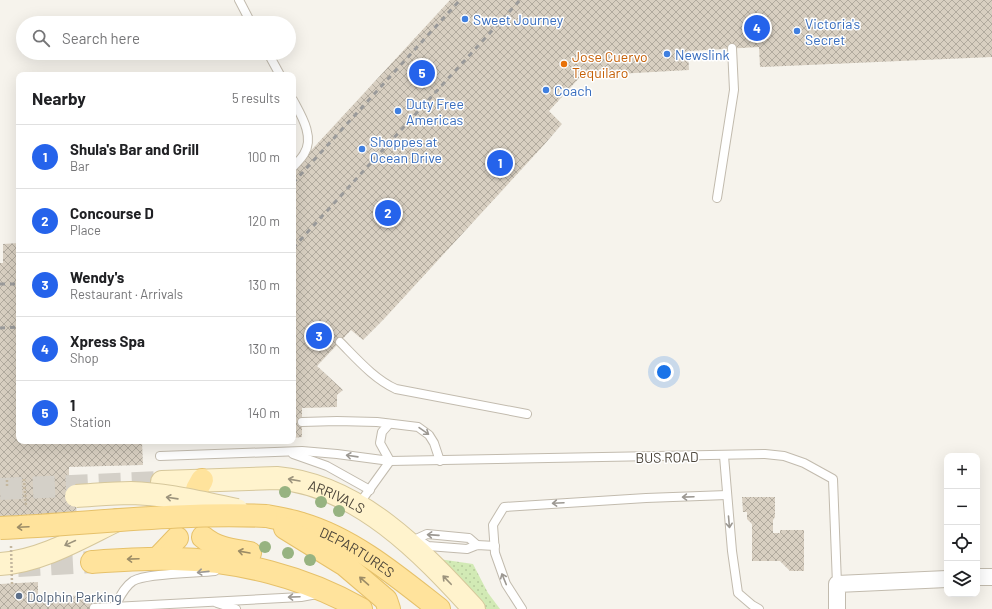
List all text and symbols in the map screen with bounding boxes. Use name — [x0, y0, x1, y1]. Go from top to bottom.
place label: Sweet Journey — [473, 11, 564, 28]
pin: 4 — [744, 13, 770, 43]
marker: Sweet Journey — [460, 14, 470, 24]
place label: Victoria's Secret — [805, 15, 861, 48]
search box — [16, 16, 296, 60]
marker: Victoria's Secret — [792, 26, 802, 36]
icon: search — [30, 27, 52, 49]
text: Search here — [62, 29, 140, 47]
place label: Newslink — [675, 46, 729, 63]
place label: Jose Cuervo Tequilaro — [572, 48, 648, 81]
marker: Newslink — [662, 49, 672, 59]
pin: 5 — [409, 58, 435, 88]
marker: Jose Cuervo Tequilaro — [559, 59, 569, 69]
place label: Coach — [554, 82, 592, 99]
marker: Coach — [541, 85, 551, 95]
text: Nearby — [32, 88, 86, 108]
text: 5 results — [232, 90, 280, 106]
place label: Duty Free Americas — [406, 95, 464, 128]
marker: Duty Free Americas — [393, 106, 403, 116]
place label: Shoppes at Ocean Drive — [370, 133, 442, 166]
text: Shula's Bar and Grill — [70, 140, 199, 158]
marker: Shoppes at Ocean Drive — [357, 144, 367, 154]
pin: 1 — [487, 148, 513, 178]
text: 1 — [43, 149, 47, 165]
text: 100 m — [247, 149, 280, 165]
text: Bar — [70, 158, 89, 174]
pin: 2 — [375, 198, 401, 228]
text: Concourse D — [70, 204, 154, 222]
text: 2 — [41, 213, 49, 229]
text: 120 m — [248, 213, 280, 229]
text: Place — [70, 222, 101, 238]
text: Wendy's — [70, 268, 124, 286]
text: 3 — [41, 277, 49, 293]
text: 130 m — [248, 277, 280, 293]
text: Restaurant · Arrivals — [70, 286, 183, 302]
pin: 3 — [306, 321, 332, 351]
text: Xpress Spa — [70, 332, 145, 350]
text: 4 — [41, 341, 49, 357]
text: 130 m — [248, 341, 280, 357]
text: Shop — [70, 350, 99, 366]
your location — [654, 362, 674, 382]
text: 1 — [70, 396, 75, 414]
text: 5 — [41, 405, 49, 421]
text: 140 m — [248, 405, 280, 421]
text: Station — [70, 414, 111, 430]
one-way arrow — [418, 427, 429, 435]
street label: BUS ROAD — [635, 448, 699, 466]
one-way arrow — [346, 452, 359, 460]
map controls — [944, 453, 980, 597]
button: + — [944, 453, 980, 489]
one-way arrow — [288, 476, 301, 484]
street label: ARRIVALS — [306, 476, 368, 516]
button: − — [944, 489, 980, 525]
one-way arrow — [682, 493, 695, 500]
one-way arrow — [166, 494, 179, 502]
one-way arrow — [552, 500, 565, 507]
one-way arrow — [726, 515, 733, 528]
one-way arrow — [17, 523, 30, 531]
street label: DEPARTURES — [317, 523, 398, 580]
button: locate — [944, 525, 980, 561]
one-way arrow — [427, 531, 440, 539]
one-way arrow — [65, 540, 77, 547]
one-way arrow — [238, 548, 251, 556]
one-way arrow — [127, 556, 140, 563]
button: layers — [944, 561, 980, 597]
one-way arrow — [197, 569, 210, 576]
one-way arrow — [500, 573, 508, 585]
one-way arrow — [358, 576, 369, 585]
one-way arrow — [443, 576, 452, 586]
place label: Dolphin Parking — [27, 588, 122, 605]
marker: Dolphin Parking — [14, 591, 24, 601]
one-way arrow — [288, 593, 301, 601]

